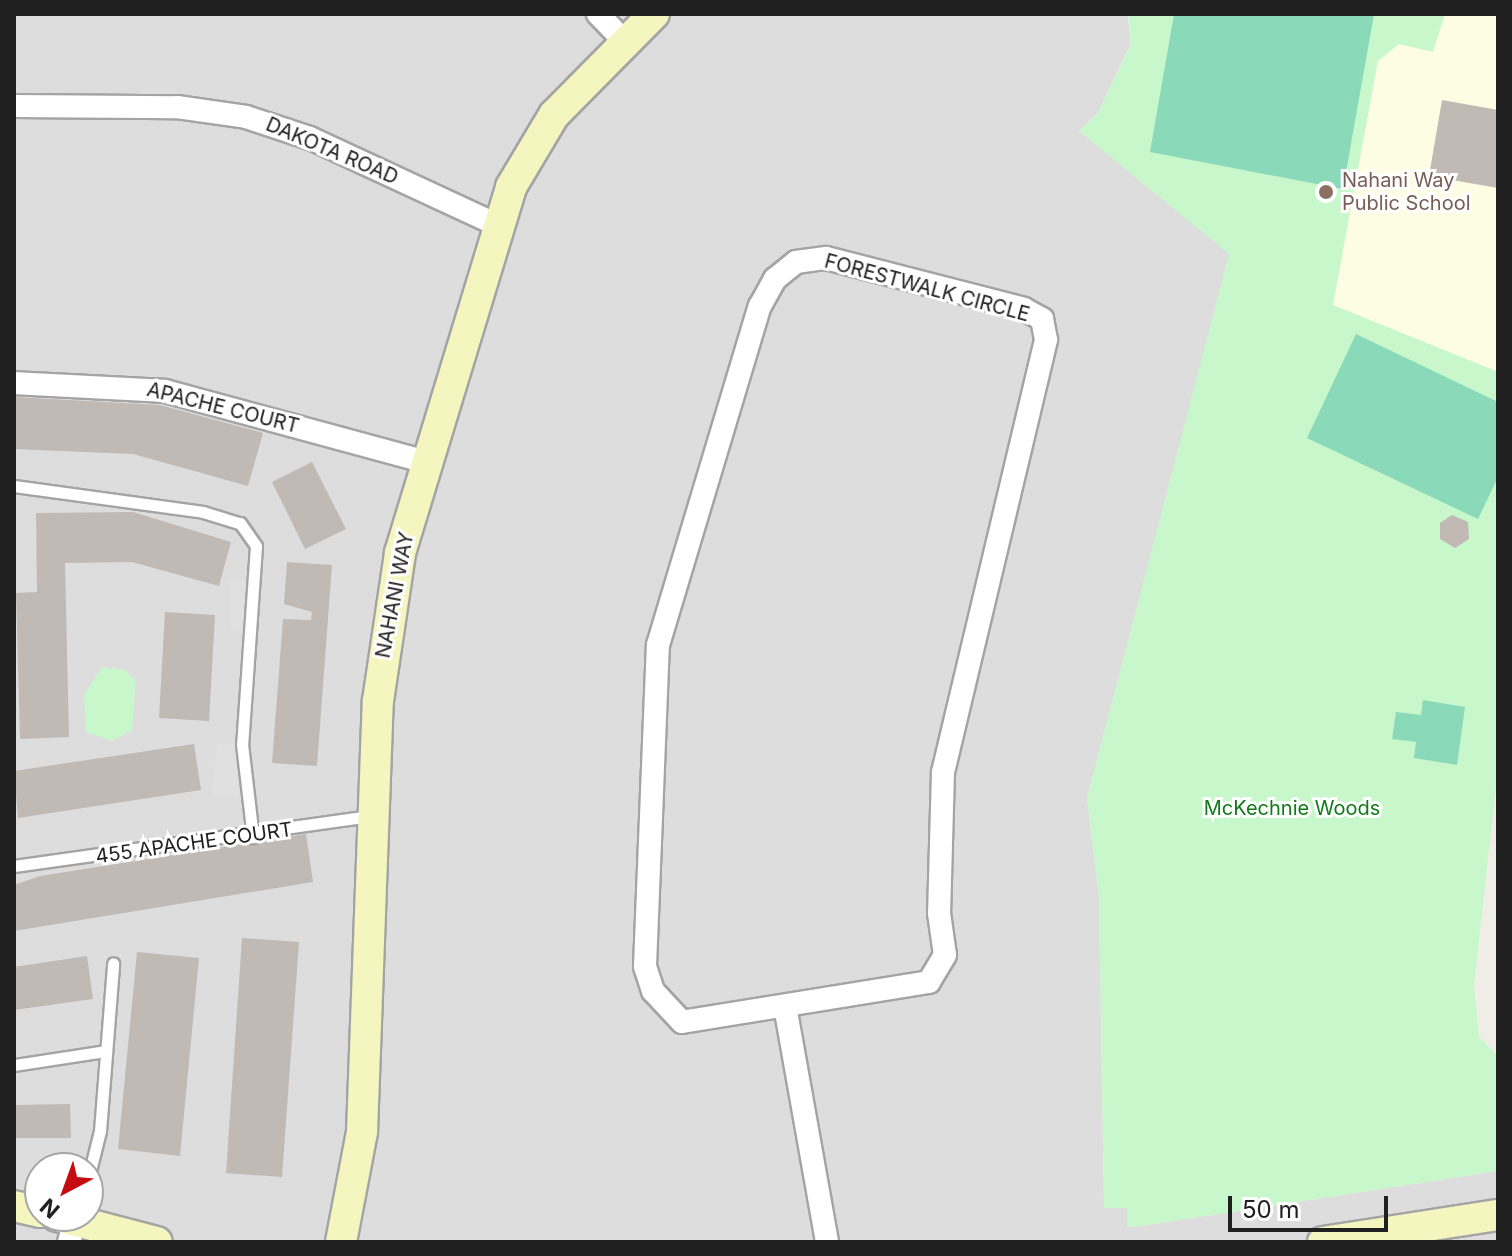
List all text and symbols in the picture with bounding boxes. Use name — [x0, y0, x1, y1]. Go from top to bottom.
street label: DAKOTA ROAD — [262, 112, 402, 190]
place label: Nahani Way Public School — [1342, 168, 1470, 215]
marker: Nahani Way Public School — [1317, 183, 1335, 201]
street label: FORESTWALK CIRCLE — [822, 249, 1032, 327]
street label: APACHE COURT — [144, 377, 302, 439]
street label: NAHANI WAY — [371, 530, 419, 660]
park label: McKechnie Woods — [1204, 796, 1380, 820]
street label: 455 APACHE COURT — [94, 817, 294, 869]
north arrow — [24, 1152, 104, 1232]
scale bar — [1232, 1180, 1392, 1230]
text: N — [35, 1193, 64, 1224]
text: 50 m — [1242, 1195, 1300, 1224]

